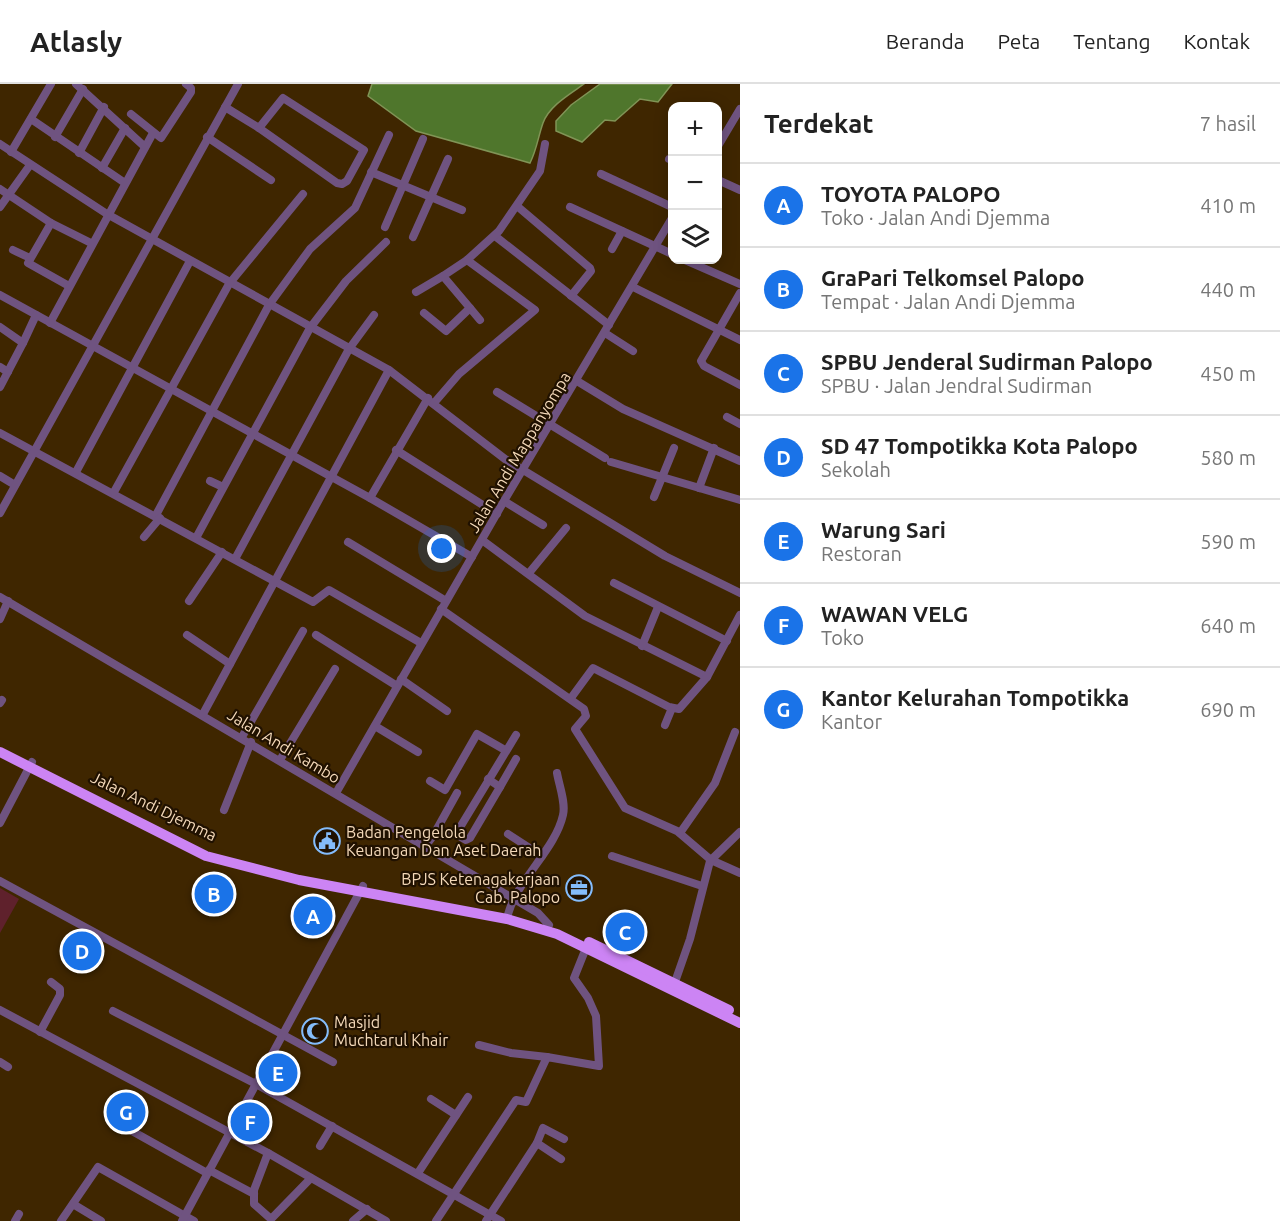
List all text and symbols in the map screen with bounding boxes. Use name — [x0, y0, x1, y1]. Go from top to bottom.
text: Atlasly — [30, 26, 122, 57]
text: Beranda — [886, 29, 965, 53]
text: Peta — [998, 29, 1040, 53]
text: Tentang — [1073, 29, 1151, 53]
text: Kontak — [1184, 29, 1250, 53]
map controls — [668, 102, 722, 264]
button: + — [668, 102, 722, 156]
text: Terdekat — [764, 109, 874, 138]
text: 7 hasil — [1200, 112, 1256, 135]
button: − — [668, 156, 722, 210]
text: TOYOTA PALOPO — [821, 181, 1001, 206]
text: A — [776, 194, 791, 217]
text: 410 m — [1200, 194, 1256, 217]
text: Toko · Jalan Andi Djemma — [821, 206, 1050, 229]
button: layers — [668, 210, 722, 264]
text: GraPari Telkomsel Palopo — [821, 265, 1085, 290]
text: B — [777, 278, 790, 301]
text: 440 m — [1200, 278, 1256, 301]
text: Tempat · Jalan Andi Djemma — [821, 290, 1075, 313]
text: SPBU Jenderal Sudirman Palopo — [821, 349, 1153, 374]
text: C — [777, 362, 790, 385]
text: 450 m — [1200, 362, 1256, 385]
street label: Jalan Andi Mappanyompa — [464, 368, 574, 536]
text: SPBU · Jalan Jendral Sudirman — [821, 374, 1092, 397]
text: SD 47 Tompotikka Kota Palopo — [821, 433, 1138, 458]
text: D — [776, 446, 791, 469]
text: 580 m — [1200, 446, 1256, 469]
text: Sekolah — [821, 458, 891, 481]
text: Warung Sari — [821, 517, 946, 542]
text: E — [778, 530, 789, 553]
text: 590 m — [1200, 530, 1256, 553]
your location — [427, 534, 456, 563]
text: Restoran — [821, 542, 902, 565]
text: WAWAN VELG — [821, 601, 968, 626]
text: F — [778, 614, 789, 637]
text: 640 m — [1200, 614, 1256, 637]
text: Toko — [821, 626, 864, 649]
text: Kantor Kelurahan Tompotikka — [821, 685, 1129, 710]
text: G — [777, 698, 790, 721]
text: 690 m — [1200, 698, 1256, 721]
street label: Jalan Andi Kambo — [224, 705, 344, 787]
text: Kantor — [821, 710, 882, 733]
street label: Jalan Andi Djemma — [88, 768, 220, 844]
place label: Badan Pengelola Keuangan Dan Aset Daerah — [346, 823, 542, 859]
public building icon: Badan Pengelola Keuangan Dan Aset Daerah — [312, 826, 342, 856]
place label: BPJS Ketenagakerjaan Cab. Palopo — [401, 870, 560, 906]
pin: B — [194, 872, 234, 916]
office icon: BPJS Ketenagakerjaan Cab. Palopo — [564, 873, 594, 903]
pin: A — [294, 894, 332, 938]
pin: C — [606, 910, 644, 954]
pin: D — [62, 928, 101, 974]
place label: Masjid Muchtarul Khair — [334, 1013, 448, 1049]
mosque icon: Masjid Muchtarul Khair — [300, 1016, 330, 1046]
pin: E — [258, 1050, 298, 1096]
pin: G — [106, 1090, 146, 1134]
pin: F — [230, 1100, 270, 1144]

